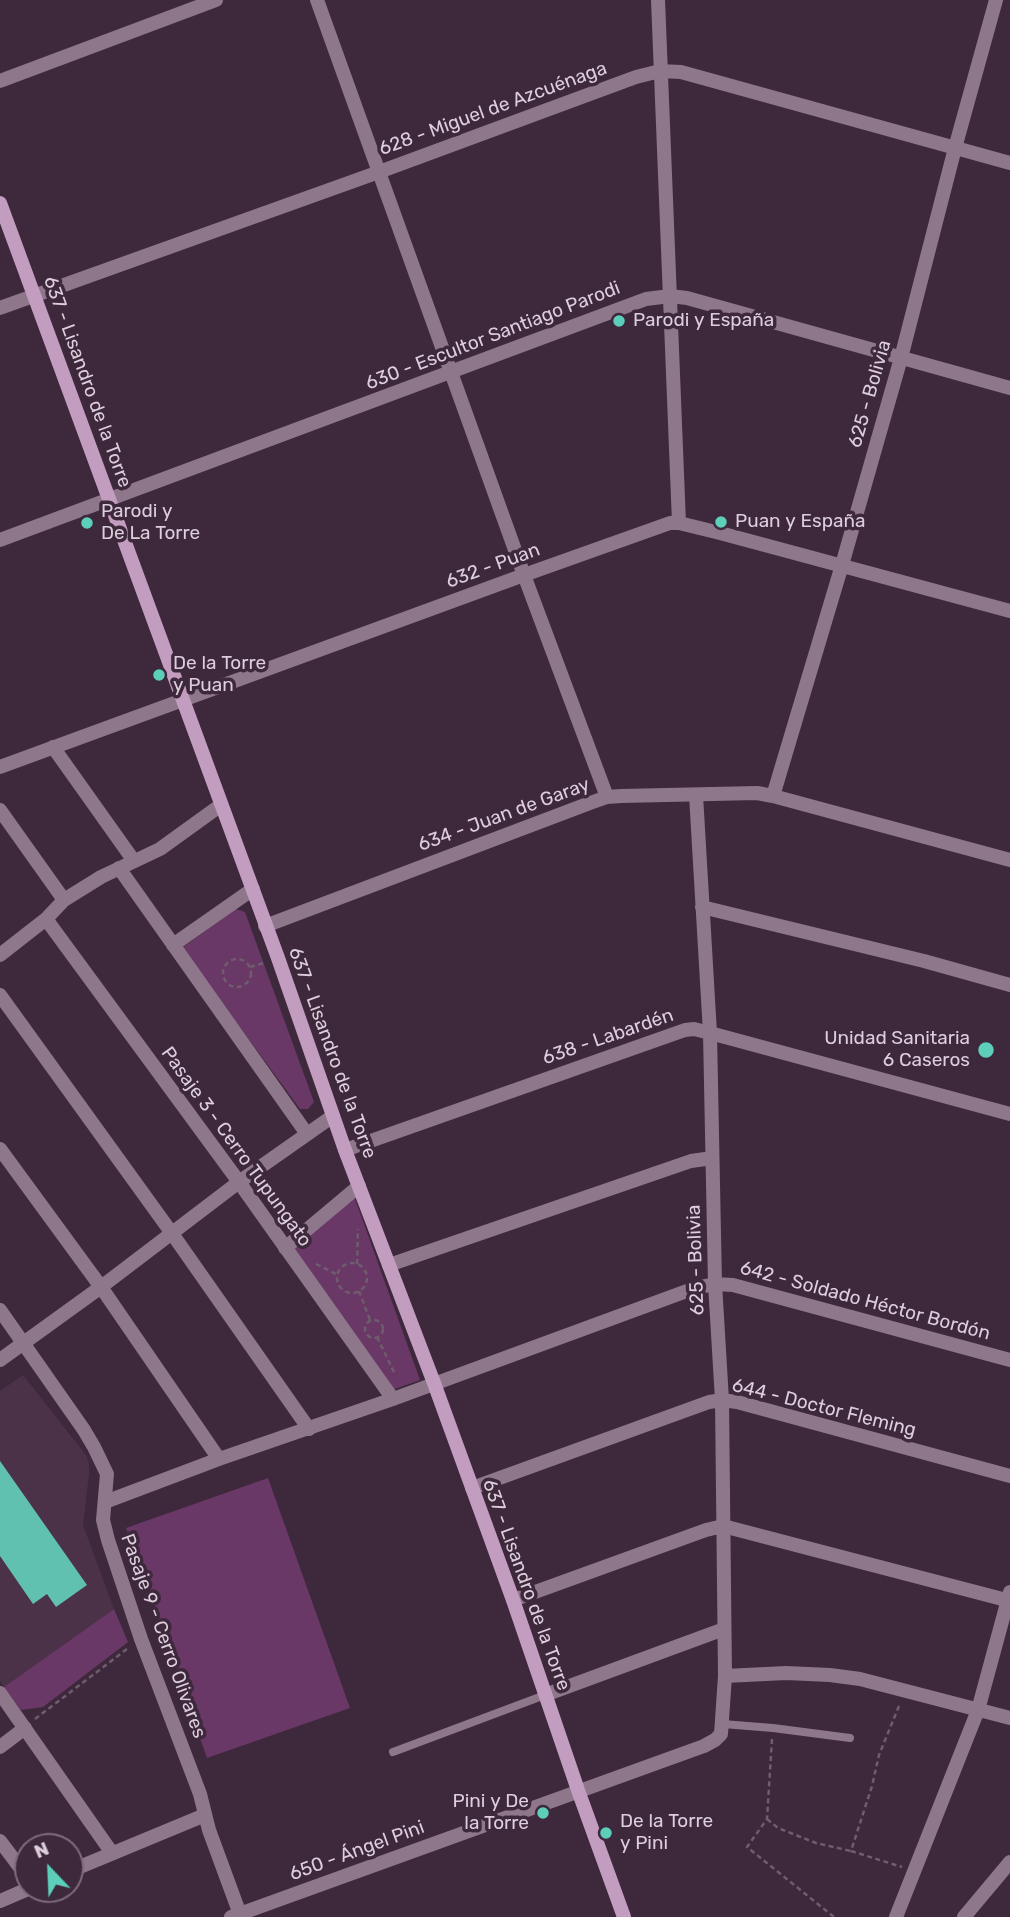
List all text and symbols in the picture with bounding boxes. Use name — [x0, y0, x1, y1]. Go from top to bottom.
street label: 628 - Miguel de Azcuénaga — [376, 57, 610, 161]
street label: 637 - Lisandro de la Torre — [38, 273, 136, 491]
street label: 630 - Escultor Santiago Parodi — [362, 277, 624, 395]
place label: Parodi y España — [633, 310, 774, 332]
marker: Parodi y España — [611, 313, 627, 329]
street label: 625 - Bolivia — [844, 338, 896, 450]
place label: Parodi y De La Torre — [101, 501, 200, 545]
place label: Puan y España — [735, 511, 865, 533]
marker: Puan y España — [713, 514, 729, 530]
marker: Parodi y De La Torre — [79, 515, 95, 531]
street label: 632 - Puan — [443, 538, 543, 594]
place label: De la Torre y Puan — [173, 653, 266, 697]
marker: De la Torre y Puan — [151, 667, 167, 683]
street label: 634 - Juan de Garay — [415, 773, 593, 857]
street label: 637 - Lisandro de la Torre — [283, 944, 381, 1162]
street label: 638 - Labardén — [540, 1004, 676, 1070]
place label: Unidad Sanitaria 6 Caseros — [824, 1028, 970, 1072]
marker: Unidad Sanitaria 6 Caseros — [976, 1040, 996, 1060]
street label: Pasaje 3 - Cerro Tupungato — [156, 1043, 316, 1251]
street label: 625 - Bolivia — [683, 1204, 709, 1316]
street label: 642 - Soldado Héctor Bordón — [737, 1257, 993, 1345]
street label: 644 - Doctor Fleming — [730, 1374, 918, 1442]
street label: 637 - Lisandro de la Torre — [477, 1476, 575, 1694]
street label: Pasaje 9 - Cerro Olivares — [115, 1531, 211, 1741]
place label: Pini y De la Torre — [453, 1791, 529, 1835]
marker: Pini y De la Torre — [535, 1805, 551, 1821]
place label: De la Torre y Pini — [620, 1811, 713, 1855]
street label: 650 - Ángel Pini — [287, 1816, 427, 1886]
marker: De la Torre y Pini — [598, 1825, 614, 1841]
north arrow — [14, 1833, 84, 1903]
text: N — [31, 1837, 52, 1863]

